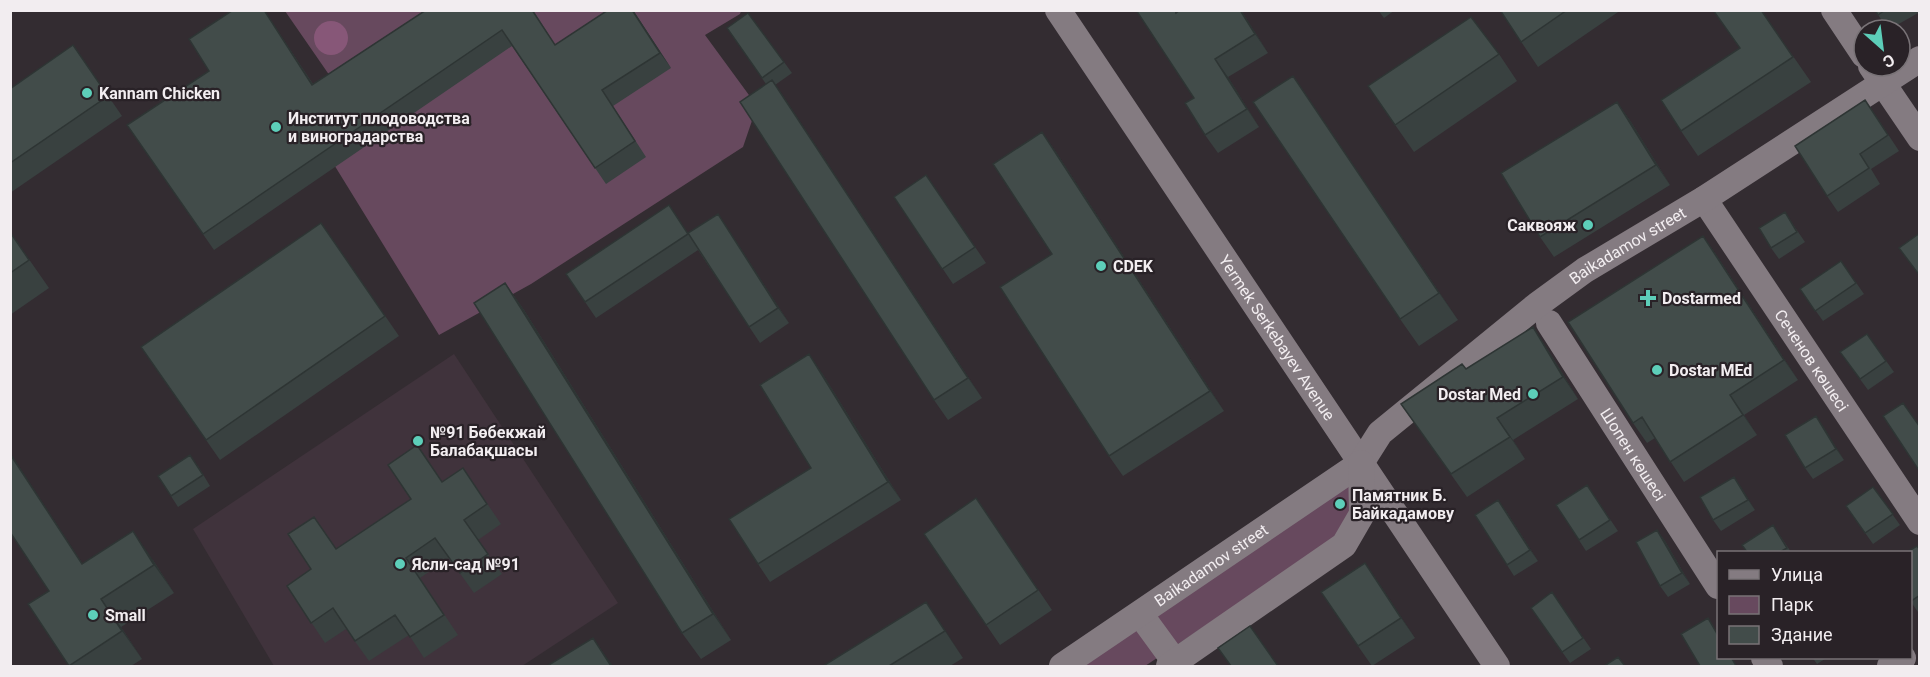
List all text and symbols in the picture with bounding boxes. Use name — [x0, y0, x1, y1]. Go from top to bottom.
north arrow — [1852, 18, 1912, 78]
text: С — [1880, 50, 1898, 72]
place label: Kannam Chicken — [99, 84, 220, 103]
marker: Kannam Chicken — [80, 86, 94, 100]
place label: Институт плодоводства и виноградарства — [288, 109, 470, 146]
marker: Институт плодоводства и виноградарства — [269, 120, 283, 134]
street label: Baikadamov street — [1566, 203, 1689, 288]
place label: Саквояж — [1507, 216, 1576, 235]
marker: Саквояж — [1581, 218, 1595, 232]
street label: Yermek Serkebayev Avenue — [1215, 251, 1339, 424]
place label: CDEK — [1113, 257, 1154, 276]
marker: CDEK — [1094, 259, 1108, 273]
marker: Dostarmed — [1639, 289, 1657, 307]
place label: Dostarmed — [1662, 289, 1741, 308]
street label: Сеченов көшесі — [1770, 306, 1852, 415]
place label: Dostar MEd — [1669, 361, 1752, 380]
marker: Dostar MEd — [1650, 363, 1664, 377]
place label: Dostar Med — [1438, 385, 1521, 404]
marker: Dostar Med — [1526, 387, 1540, 401]
street label: Шопен көшесі — [1596, 405, 1670, 504]
place label: №91 Бөбекжай Балабақшасы — [430, 423, 546, 460]
marker: №91 Бөбекжай Балабақшасы — [411, 434, 425, 448]
place label: Памятник Б. Байкадамову — [1352, 486, 1455, 523]
marker: Памятник Б. Байкадамову — [1333, 497, 1347, 511]
street label: Baikadamov street — [1151, 520, 1271, 610]
legend — [1717, 551, 1912, 659]
place label: Ясли-сад №91 — [411, 555, 520, 574]
marker: Ясли-сад №91 — [393, 557, 407, 571]
text: Улица — [1771, 564, 1823, 585]
text: Парк — [1771, 594, 1814, 615]
place label: Small — [105, 606, 146, 625]
marker: Small — [86, 608, 100, 622]
text: Здание — [1771, 624, 1833, 645]

